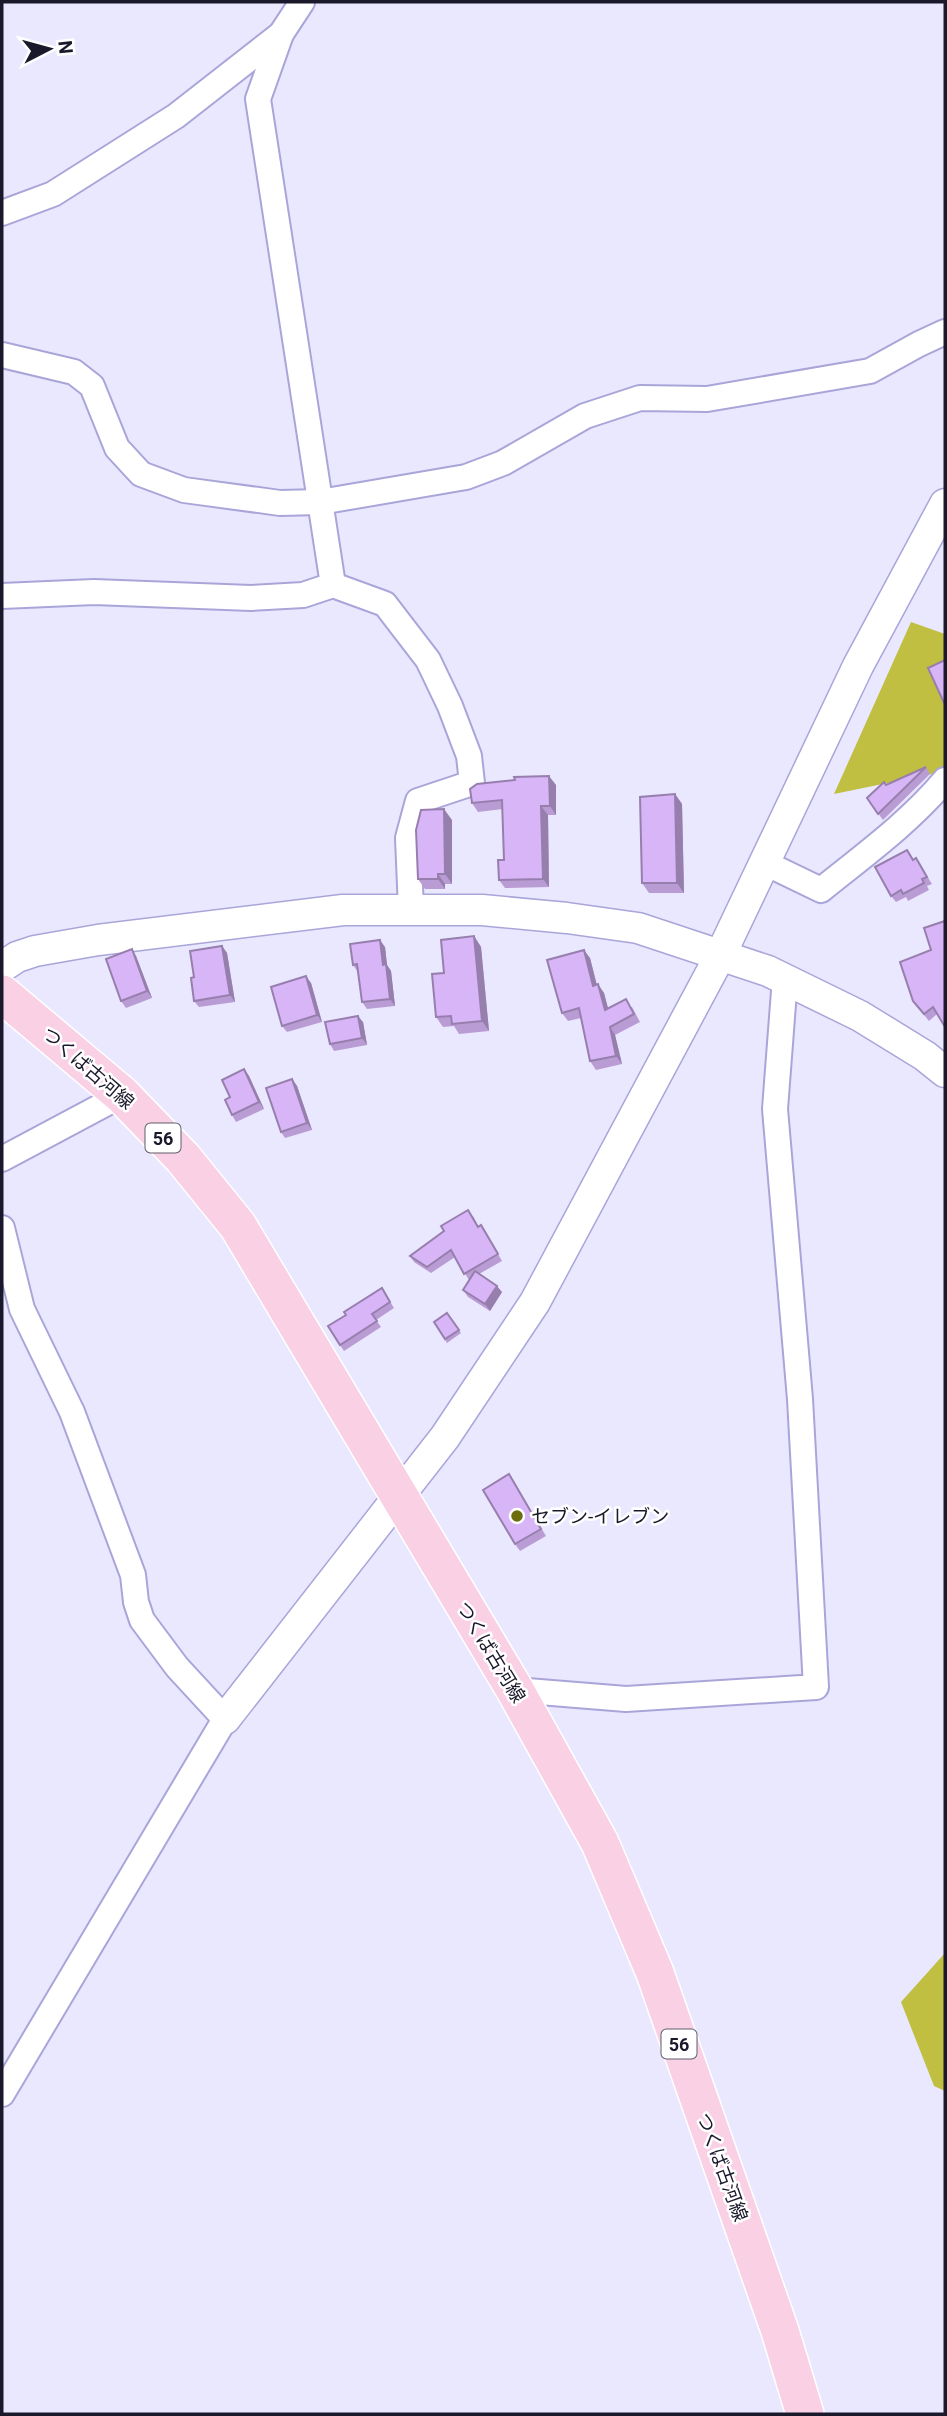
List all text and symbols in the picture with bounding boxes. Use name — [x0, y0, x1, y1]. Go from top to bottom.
north arrow — [14, 14, 84, 84]
text: N — [53, 39, 78, 55]
street label: つくば古河線 — [37, 1022, 139, 1114]
road number: 56 — [146, 1124, 180, 1153]
place label: セブン-イレブン — [531, 1505, 669, 1528]
marker: セブン-イレブン — [509, 1508, 525, 1524]
street label: つくば古河線 — [452, 1597, 530, 1707]
road number: 56 — [662, 2030, 696, 2058]
street label: つくば古河線 — [692, 2109, 752, 2225]

